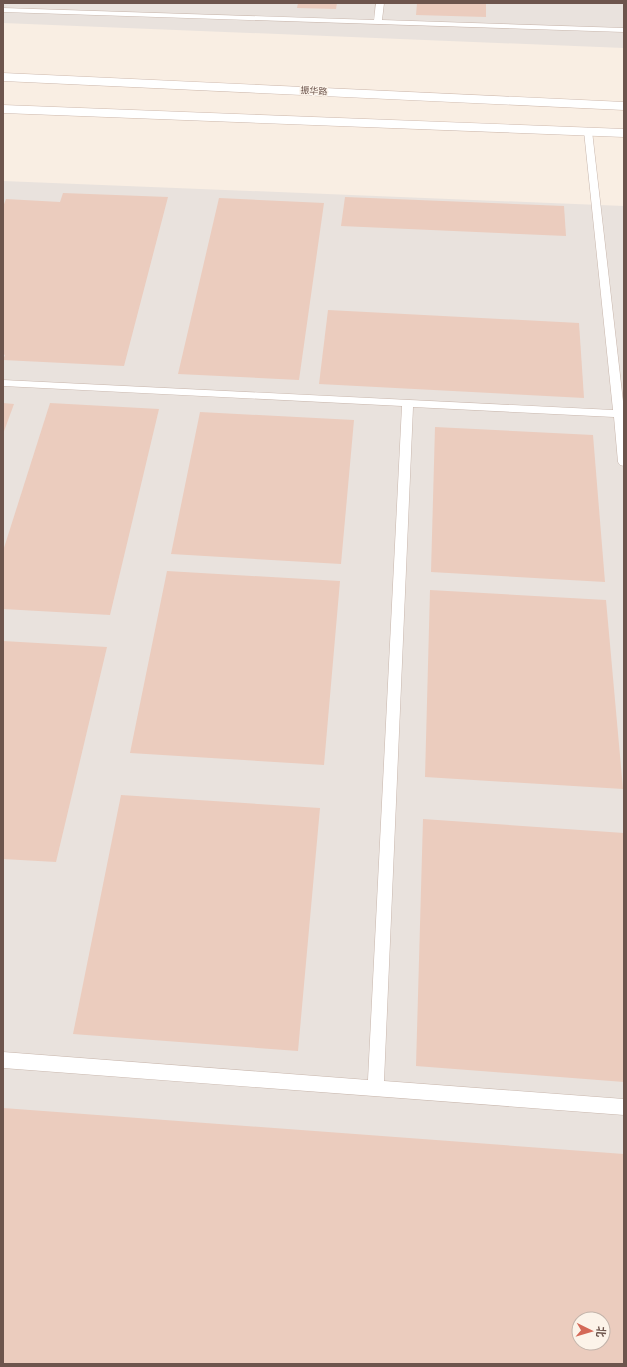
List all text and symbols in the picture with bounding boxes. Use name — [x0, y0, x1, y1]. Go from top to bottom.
street label: 振华路 — [300, 84, 328, 97]
north arrow — [571, 1311, 611, 1351]
text: 北 — [594, 1326, 607, 1338]

